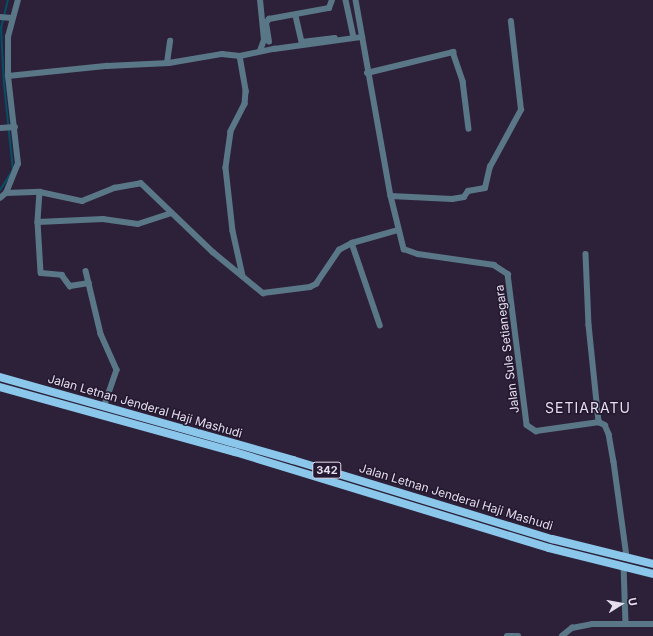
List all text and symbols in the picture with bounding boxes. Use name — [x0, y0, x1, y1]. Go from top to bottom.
street label: Jalan Sule Setianegara — [492, 284, 522, 414]
street label: Jalan Letnan Jenderal Haji Mashudi — [46, 371, 244, 441]
district label: SETIARATU — [545, 400, 631, 416]
road number: 342 — [312, 461, 342, 479]
street label: Jalan Letnan Jenderal Haji Mashudi — [357, 461, 555, 533]
north arrow — [601, 584, 641, 624]
text: U — [625, 596, 640, 607]

